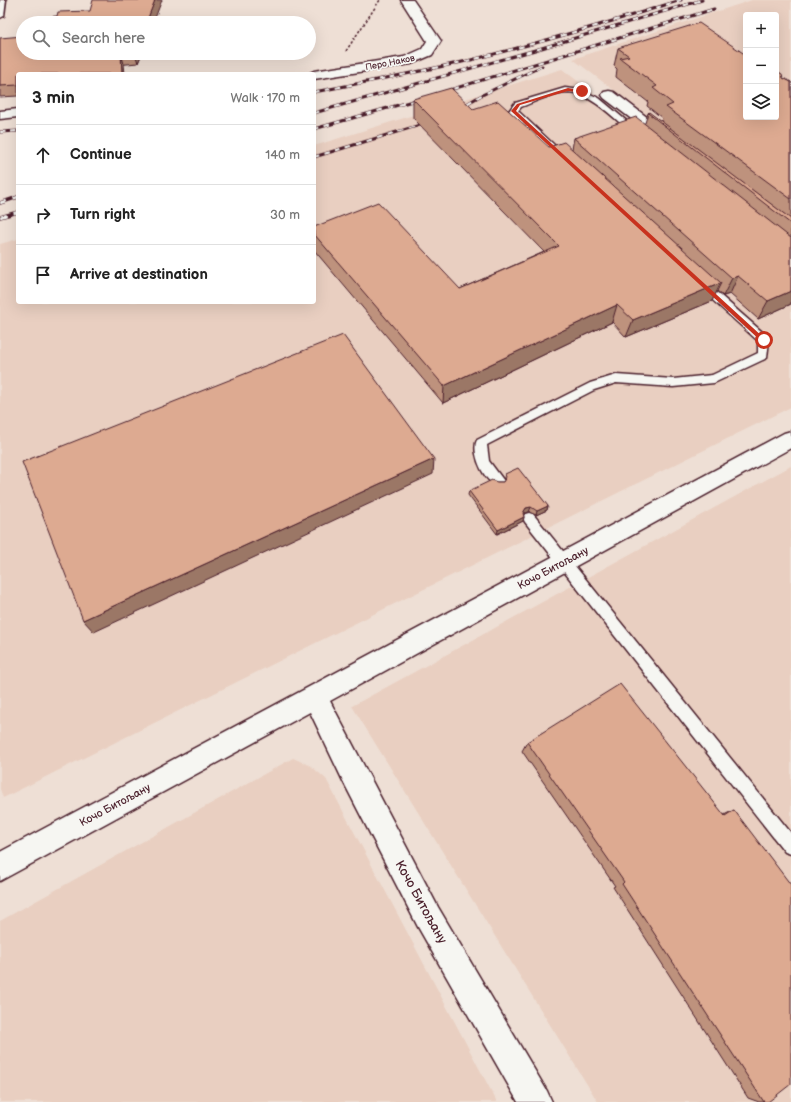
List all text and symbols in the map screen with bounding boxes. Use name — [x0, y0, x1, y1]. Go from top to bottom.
map controls — [743, 12, 779, 120]
button: + — [743, 12, 779, 48]
search box — [16, 16, 316, 60]
icon: search — [30, 27, 52, 49]
text: Search here — [62, 29, 145, 48]
button: − — [743, 48, 779, 84]
street label: Перо Наков — [364, 53, 416, 73]
route end — [573, 82, 591, 100]
button: layers — [743, 84, 779, 120]
text: 3 min — [32, 88, 75, 108]
text: Walk · 170 m — [230, 90, 300, 106]
icon: ahead — [32, 144, 54, 166]
text: Continue — [70, 145, 132, 164]
text: 140 m — [265, 147, 300, 163]
icon: right — [32, 204, 54, 226]
text: Turn right — [70, 205, 135, 224]
text: 30 m — [270, 207, 300, 223]
icon: arrive — [32, 264, 54, 286]
text: Arrive at destination — [70, 265, 208, 284]
route start — [755, 331, 773, 349]
street label: Кочо Битољану — [515, 544, 591, 592]
street label: Кочо Битољану — [77, 781, 153, 829]
street label: Кочо Битољану — [392, 858, 450, 946]

